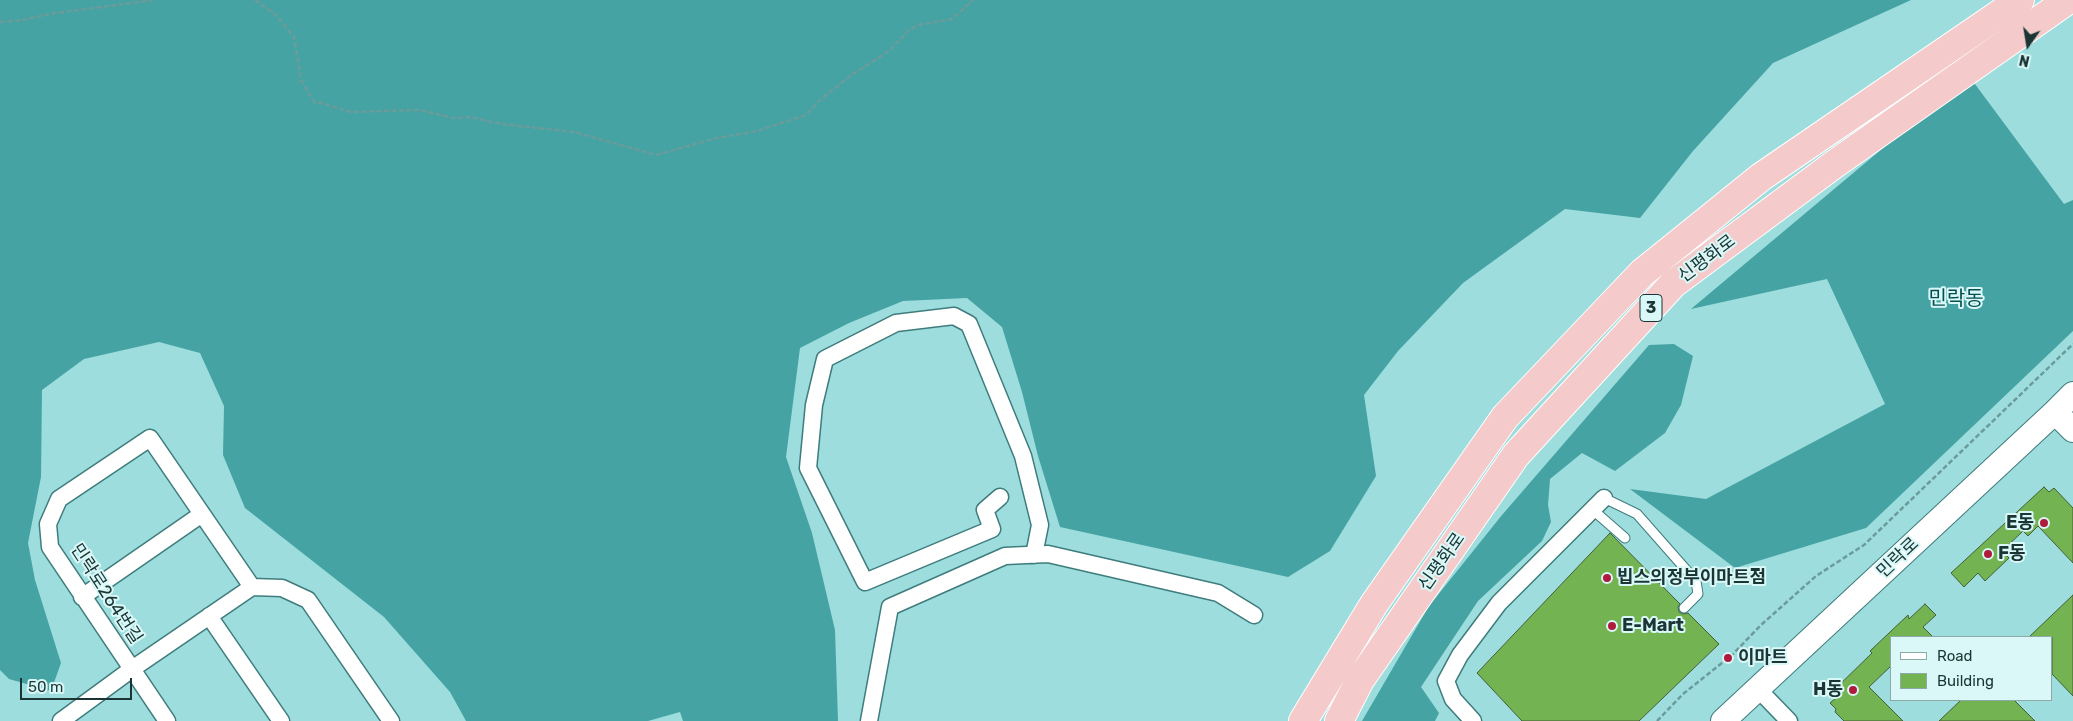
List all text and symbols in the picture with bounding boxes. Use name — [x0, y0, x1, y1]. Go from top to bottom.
north arrow — [2003, 20, 2053, 70]
text: N — [2018, 51, 2031, 70]
street label: 신평화로 — [1674, 230, 1740, 288]
district label: 민락동 — [1928, 287, 1984, 311]
road number: 3 — [1640, 294, 1662, 322]
place label: E동 — [2006, 512, 2034, 534]
marker: E동 — [2038, 517, 2050, 529]
street label: 신평화로 — [1414, 529, 1470, 595]
street label: 민락로 — [1872, 533, 1924, 583]
street label: 민락로264번길 — [66, 540, 146, 648]
place label: F동 — [1998, 543, 2026, 565]
marker: F동 — [1982, 548, 1994, 560]
place label: 빕스의정부이마트점 — [1617, 567, 1766, 589]
marker: 빕스의정부이마트점 — [1601, 572, 1613, 584]
place label: E-Mart — [1622, 615, 1684, 637]
marker: E-Mart — [1606, 620, 1618, 632]
legend — [1890, 636, 2053, 701]
place label: 이마트 — [1738, 647, 1788, 669]
text: Road — [1937, 647, 1973, 665]
marker: 이마트 — [1722, 652, 1734, 664]
scale bar — [22, 668, 135, 700]
text: Building — [1937, 672, 1994, 690]
text: 50 m — [28, 678, 63, 696]
place label: H동 — [1813, 679, 1843, 701]
marker: H동 — [1847, 684, 1859, 696]

